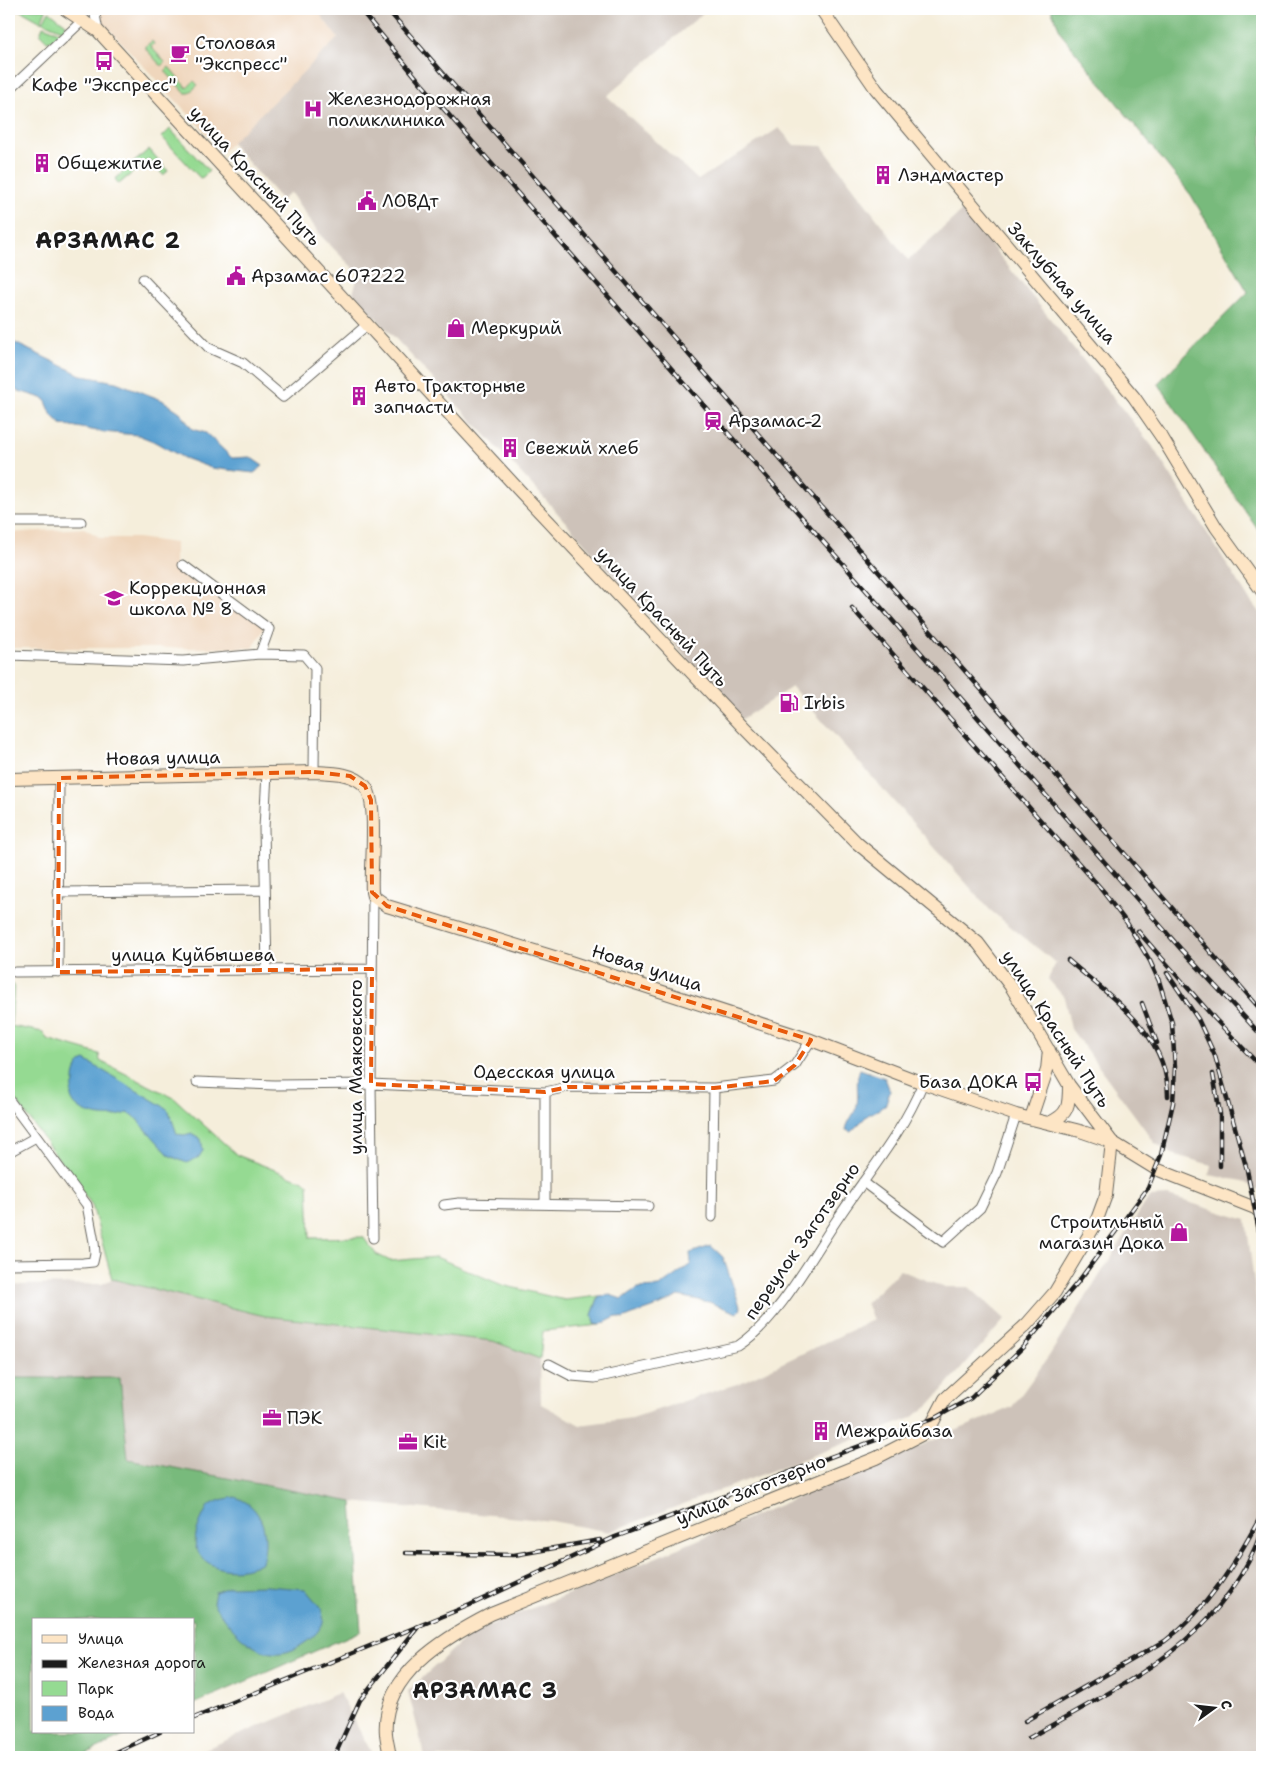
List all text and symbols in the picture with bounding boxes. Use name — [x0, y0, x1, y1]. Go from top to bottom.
place label: Столовая "Экспресс" — [195, 31, 288, 76]
cafe icon: Столовая "Экспресс" — [169, 42, 191, 64]
bus stop icon: Кафе "Экспресс" — [93, 50, 115, 72]
place label: Кафе "Экспресс" — [31, 73, 177, 97]
place label: Железнодорожная поликлиника — [328, 87, 491, 132]
hospital icon: Железнодорожная поликлиника — [302, 98, 324, 120]
street label: улица Красный Путь — [184, 101, 326, 251]
place label: Общежитие — [57, 151, 162, 175]
building icon: Общежитие — [31, 152, 53, 174]
place label: Лэндмастер — [898, 163, 1004, 187]
building icon: Лэндмастер — [872, 164, 894, 186]
place label: ЛОВДт — [382, 189, 439, 213]
public building icon: ЛОВДт — [356, 190, 378, 212]
street label: Заклубная улица — [1002, 217, 1122, 349]
district label: АРЗАМАС 2 — [35, 226, 181, 255]
place label: Арзамас 607222 — [251, 264, 405, 288]
public building icon: Арзамас 607222 — [225, 265, 247, 287]
place label: Меркурий — [471, 316, 562, 340]
shop icon: Меркурий — [445, 317, 467, 339]
place label: Авто Тракторные запчасти — [374, 374, 526, 419]
building icon: Авто Тракторные запчасти — [348, 385, 370, 407]
place label: Арзамас-2 — [728, 409, 822, 433]
station icon: Арзамас-2 — [702, 410, 724, 432]
place label: Свежий хлеб — [525, 436, 639, 460]
building icon: Свежий хлеб — [499, 437, 521, 459]
street label: улица Красный Путь — [591, 542, 733, 692]
place label: Коррекционная школа № 8 — [129, 576, 266, 621]
school or university icon: Коррекционная школа № 8 — [103, 587, 125, 609]
place label: Irbis — [804, 691, 845, 715]
fuel station icon: Irbis — [778, 692, 800, 714]
street label: Новая улица — [105, 745, 221, 771]
street label: Новая улица — [589, 939, 705, 997]
street label: улица Куйбышева — [111, 943, 275, 967]
street label: улица Красный Путь — [996, 946, 1116, 1112]
street label: улица Маяковского — [344, 979, 368, 1155]
street label: Одесская улица — [473, 1060, 615, 1084]
place label: База ДОКА — [918, 1070, 1018, 1094]
bus stop icon: База ДОКА — [1022, 1071, 1044, 1093]
street label: переулок Заготзерно — [739, 1158, 865, 1324]
place label: Строитльный магазин Дока — [1039, 1210, 1164, 1255]
shop icon: Строитльный магазин Дока — [1168, 1221, 1190, 1243]
place label: ПЭК — [287, 1406, 323, 1430]
office icon: ПЭК — [261, 1407, 283, 1429]
place label: Межрайбаза — [836, 1419, 952, 1443]
building icon: Межрайбаза — [810, 1420, 832, 1442]
place label: Kit — [423, 1430, 447, 1454]
office icon: Kit — [397, 1431, 419, 1453]
street label: улица Заготзерно — [672, 1449, 830, 1531]
legend — [32, 1618, 195, 1734]
text: Улица — [78, 1629, 124, 1649]
text: Железная дорога — [78, 1653, 206, 1673]
district label: АРЗАМАС 3 — [412, 1676, 558, 1705]
text: Парк — [78, 1679, 114, 1699]
north arrow — [1188, 1684, 1238, 1734]
text: С — [1217, 1698, 1236, 1711]
text: Вода — [78, 1703, 115, 1723]

